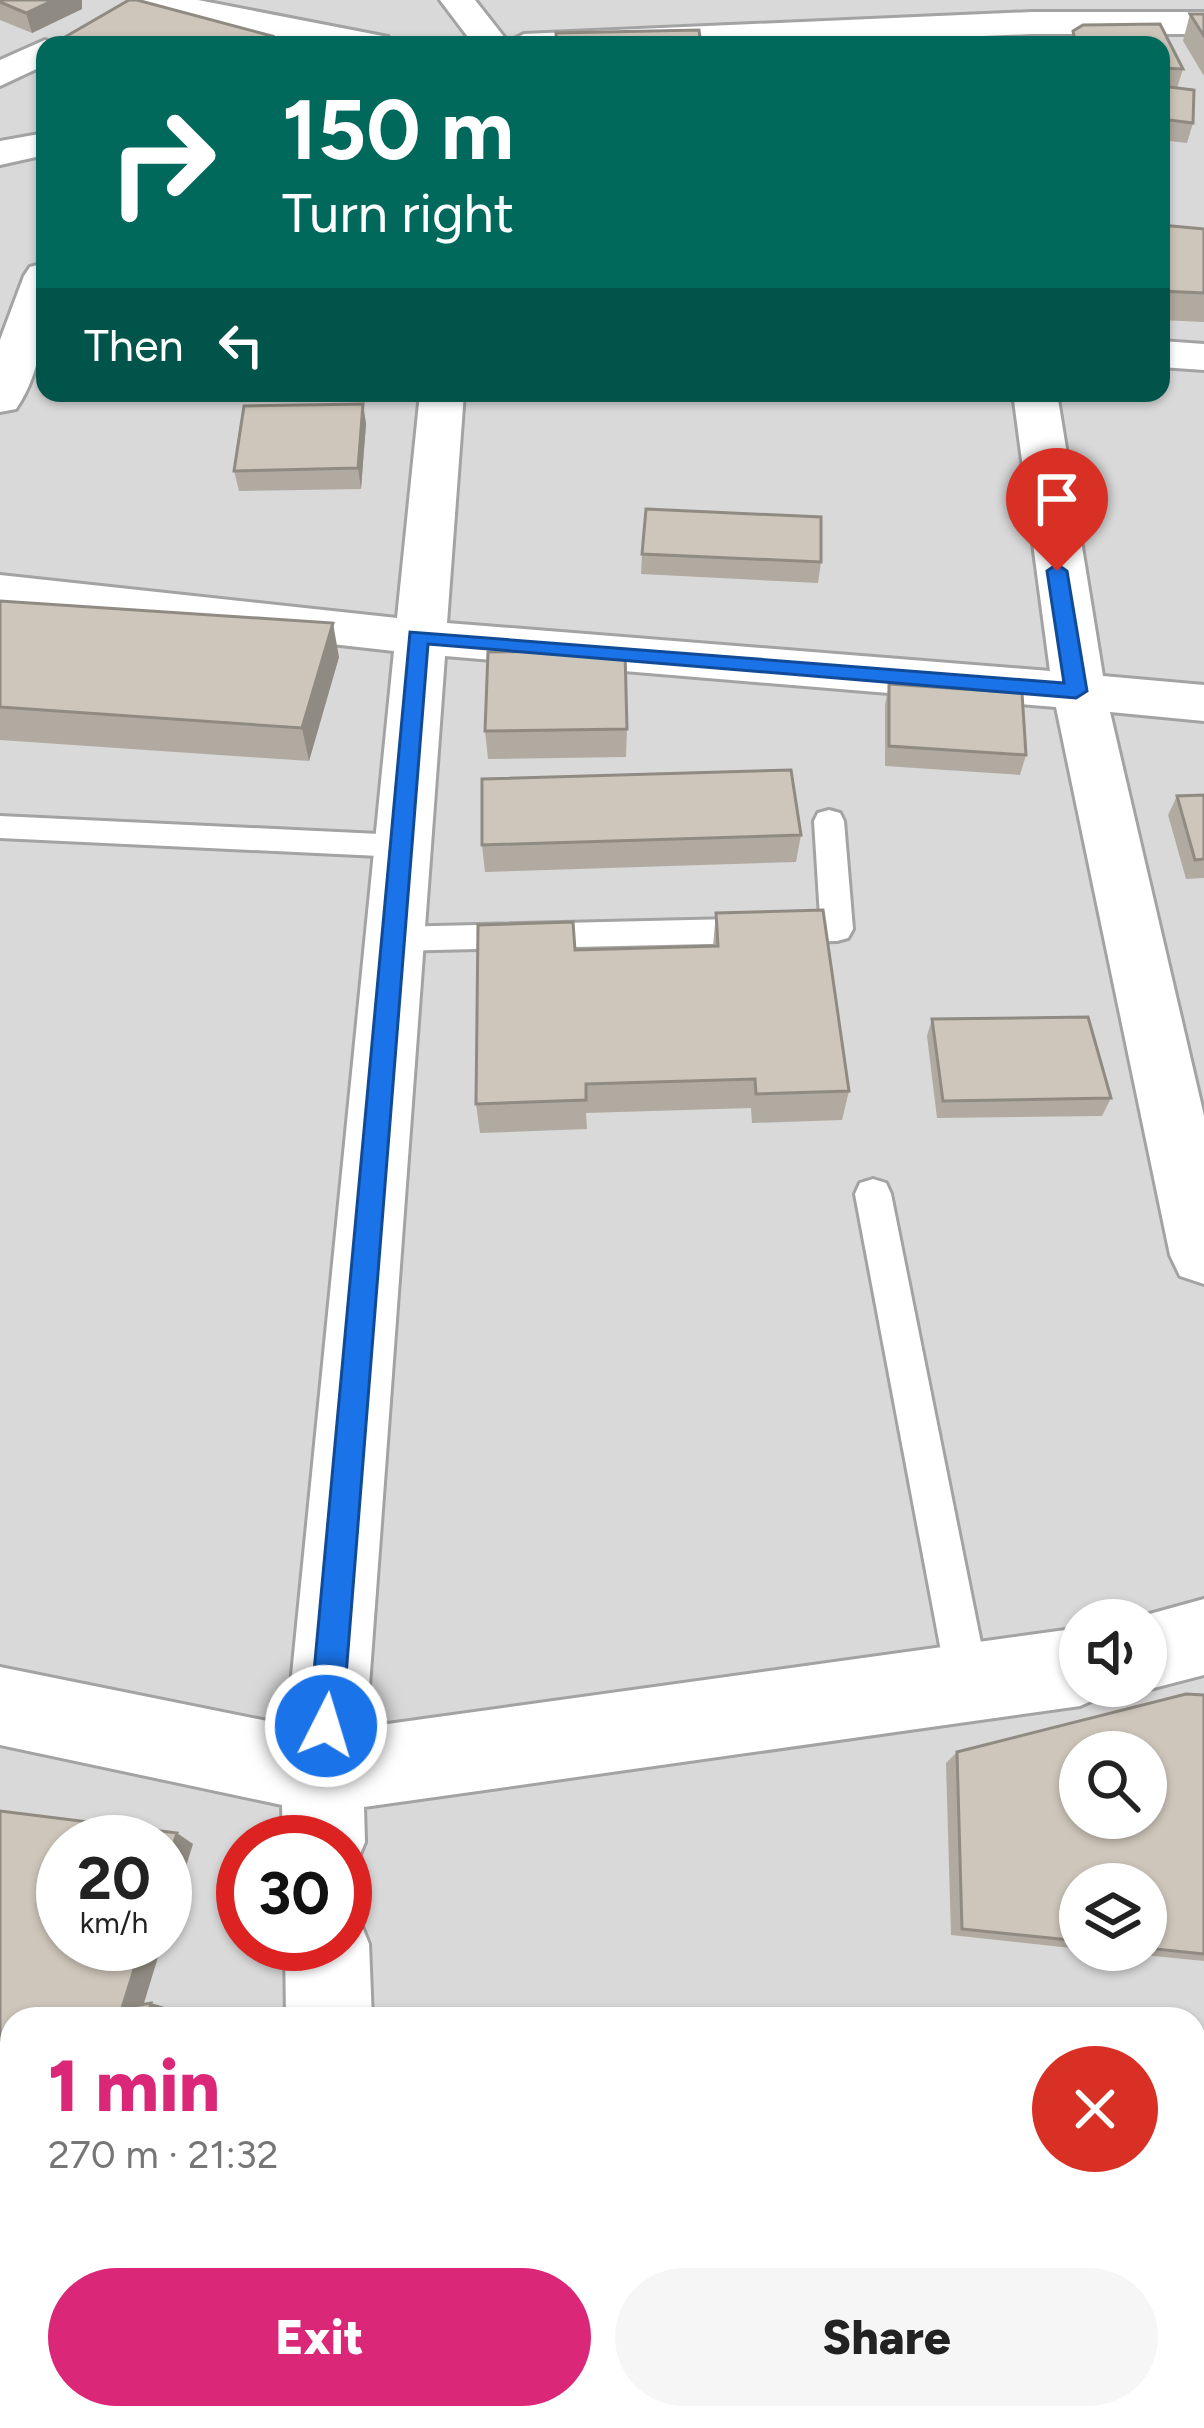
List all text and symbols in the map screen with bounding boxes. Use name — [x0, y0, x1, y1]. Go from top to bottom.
text: 150 m — [282, 79, 514, 180]
icon: right — [84, 84, 240, 240]
text: Turn right — [282, 181, 514, 246]
icon: left — [208, 312, 274, 378]
text: Then — [84, 318, 184, 372]
pin — [1006, 448, 1108, 571]
icon: arrive — [1024, 466, 1090, 532]
map controls — [1059, 1599, 1167, 1971]
button: sound — [1059, 1599, 1167, 1707]
position arrow — [263, 1663, 389, 1789]
button: search — [1059, 1731, 1167, 1839]
speed limit sign: 30 — [216, 1815, 372, 1971]
text: 20 — [77, 1842, 151, 1914]
button: layers — [1059, 1863, 1167, 1971]
text: km/h — [80, 1904, 148, 1941]
text: 1 min — [48, 2043, 220, 2129]
button: close — [1032, 2046, 1158, 2172]
text: 270 m · 21:32 — [48, 2131, 279, 2178]
button: Exit — [48, 2268, 591, 2406]
button: Share — [615, 2268, 1158, 2406]

